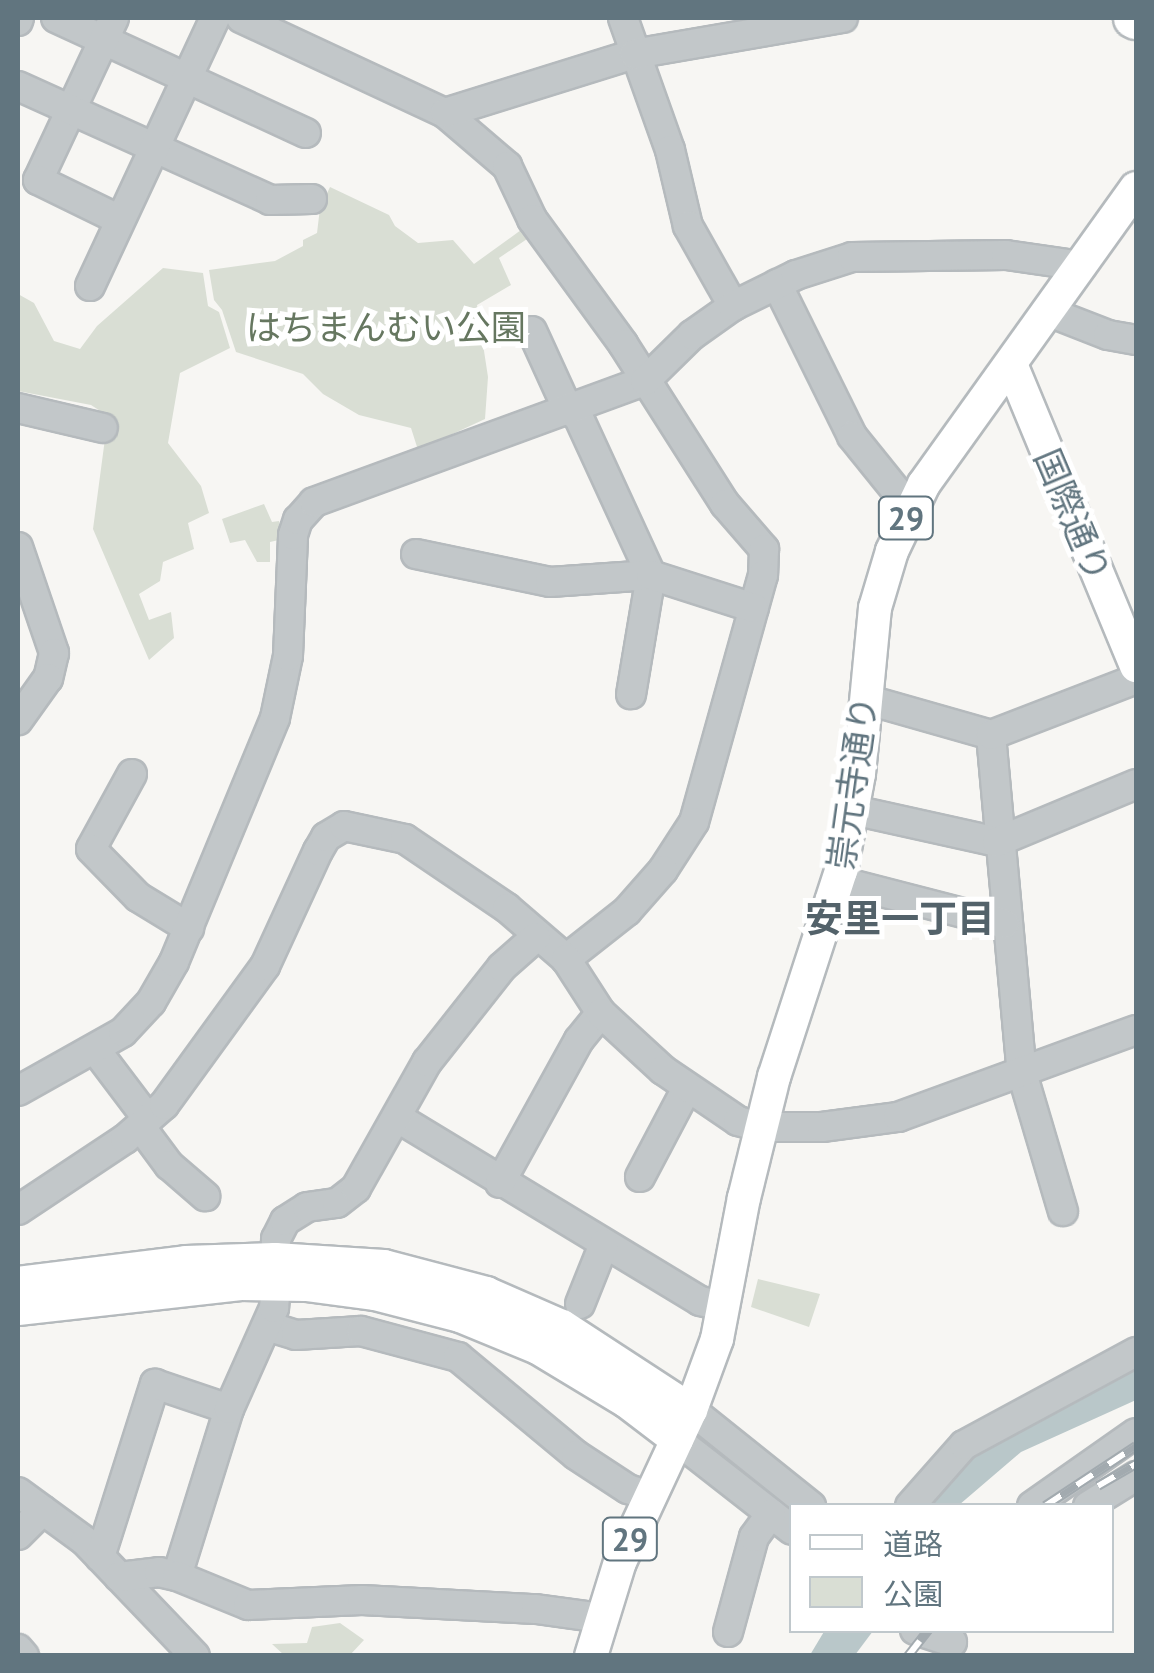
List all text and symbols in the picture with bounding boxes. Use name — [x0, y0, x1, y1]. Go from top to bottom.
park label: はちまんむい公園 — [246, 306, 526, 348]
street label: 国際通り — [1026, 442, 1120, 588]
road number: 29 — [876, 491, 936, 545]
street label: 崇元寺通り — [819, 693, 885, 873]
district label: 安里一丁目 — [805, 895, 995, 941]
legend — [789, 1503, 1114, 1633]
road number: 29 — [600, 1512, 660, 1566]
text: 道路 — [883, 1524, 943, 1563]
text: 公園 — [883, 1574, 943, 1613]

